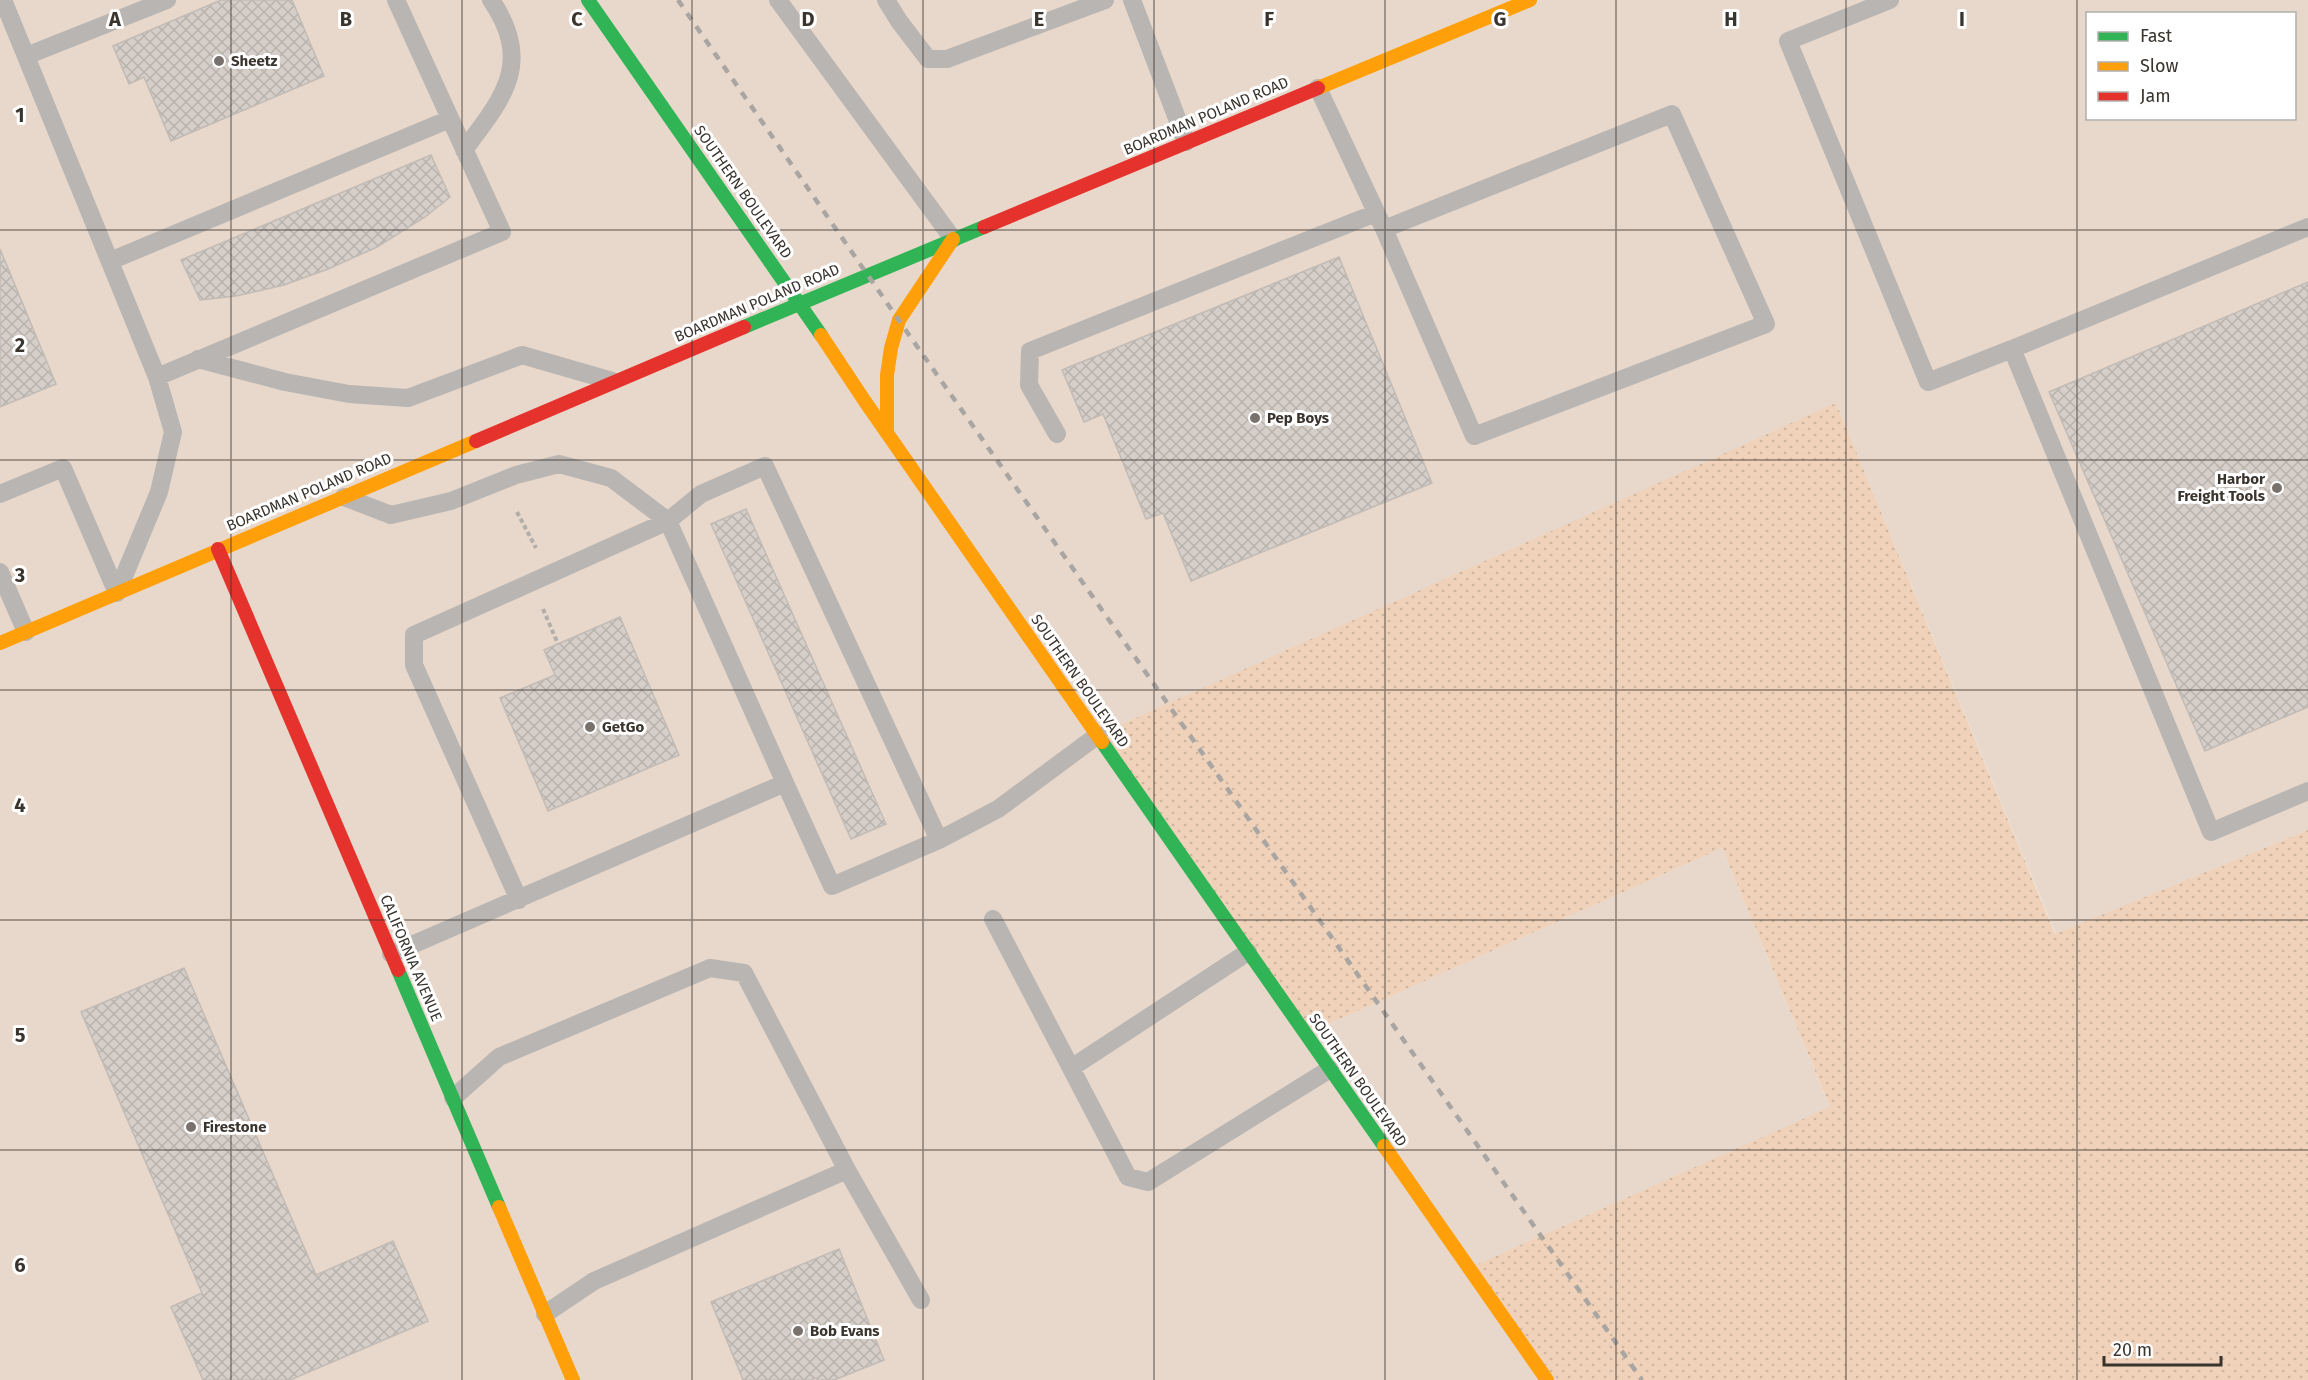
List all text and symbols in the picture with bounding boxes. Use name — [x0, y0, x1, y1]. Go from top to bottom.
text: A — [108, 7, 122, 31]
text: B — [340, 7, 352, 31]
text: C — [571, 7, 583, 31]
text: D — [801, 7, 815, 31]
text: E — [1034, 7, 1044, 31]
text: F — [1264, 7, 1274, 31]
text: G — [1494, 7, 1506, 31]
text: H — [1724, 7, 1738, 31]
text: I — [1959, 7, 1965, 31]
legend — [2086, 12, 2296, 120]
text: Fast — [2140, 25, 2173, 47]
place label: Sheetz — [231, 52, 278, 70]
marker: Sheetz — [212, 54, 226, 68]
text: Slow — [2140, 55, 2179, 77]
street label: BOARDMAN POLAND ROAD — [1121, 73, 1291, 159]
text: Jam — [2140, 85, 2171, 107]
text: 1 — [15, 103, 25, 127]
street label: SOUTHERN BOULEVARD — [690, 122, 796, 262]
street label: BOARDMAN POLAND ROAD — [672, 260, 842, 346]
text: 2 — [15, 333, 25, 357]
place label: Pep Boys — [1267, 409, 1329, 427]
marker: Pep Boys — [1248, 411, 1262, 425]
street label: BOARDMAN POLAND ROAD — [224, 449, 394, 535]
place label: Harbor Freight Tools — [2177, 470, 2266, 505]
marker: Harbor Freight Tools — [2270, 481, 2284, 495]
text: 3 — [14, 563, 25, 587]
street label: SOUTHERN BOULEVARD — [1027, 611, 1133, 751]
place label: GetGo — [602, 718, 644, 736]
marker: GetGo — [583, 720, 597, 734]
text: 4 — [14, 793, 26, 817]
street label: CALIFORNIA AVENUE — [376, 892, 446, 1024]
street label: SOUTHERN BOULEVARD — [1305, 1010, 1411, 1150]
text: 5 — [15, 1023, 26, 1047]
place label: Firestone — [203, 1118, 266, 1136]
marker: Firestone — [184, 1120, 198, 1134]
text: 6 — [14, 1253, 26, 1277]
place label: Bob Evans — [810, 1322, 880, 1340]
marker: Bob Evans — [791, 1324, 805, 1338]
scale bar — [2104, 1329, 2221, 1367]
text: 20 m — [2113, 1339, 2152, 1361]

